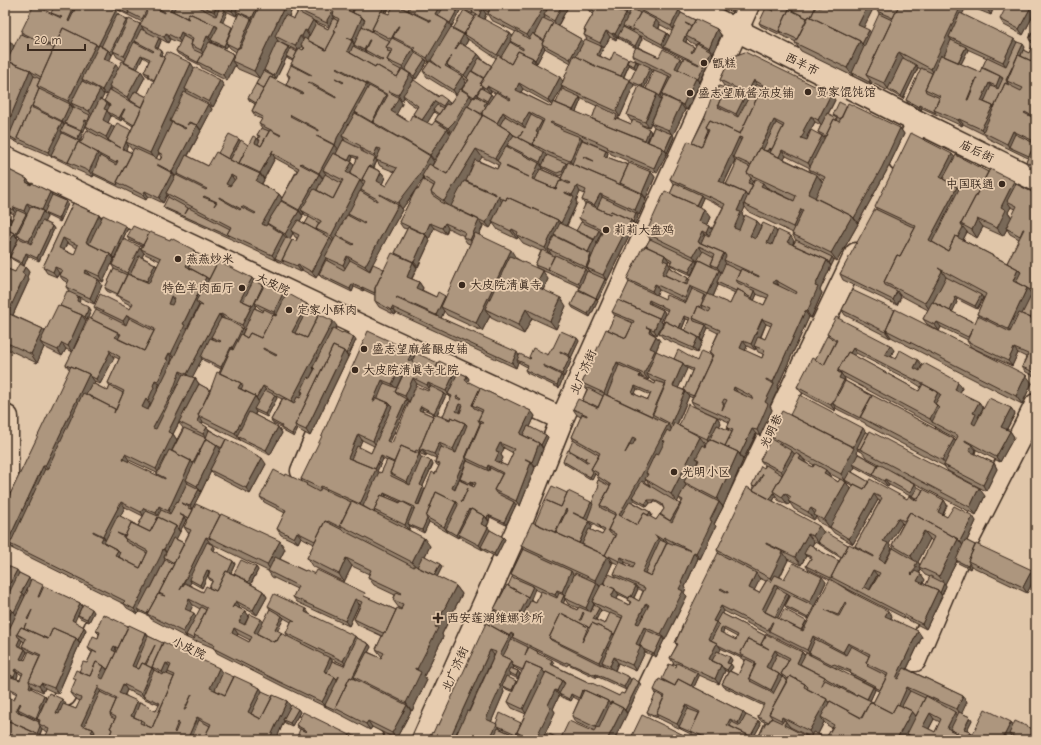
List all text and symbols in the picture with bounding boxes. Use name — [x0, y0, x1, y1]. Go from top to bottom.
scale bar — [28, 26, 85, 52]
text: 20 m — [34, 33, 62, 47]
street label: 西羊市 — [783, 50, 821, 78]
place label: 甑糕 — [712, 56, 736, 70]
marker: 甑糕 — [699, 58, 709, 68]
place label: 贾家馄饨馆 — [816, 85, 876, 99]
place label: 盛志望麻酱凉皮铺 — [698, 86, 794, 100]
marker: 贾家馄饨馆 — [803, 87, 813, 97]
marker: 盛志望麻酱凉皮铺 — [685, 88, 695, 98]
street label: 庙后街 — [958, 137, 996, 165]
place label: 中国联通 — [946, 177, 994, 191]
marker: 中国联通 — [997, 179, 1007, 189]
place label: 莉莉大盘鸡 — [614, 223, 674, 237]
marker: 莉莉大盘鸡 — [601, 225, 611, 235]
place label: 燕燕炒米 — [186, 252, 234, 266]
marker: 燕燕炒米 — [173, 254, 183, 264]
street label: 大皮院 — [254, 270, 292, 298]
place label: 大皮院清真寺 — [470, 278, 542, 292]
marker: 大皮院清真寺 — [457, 280, 467, 290]
place label: 特色羊肉面厅 — [162, 281, 234, 295]
marker: 特色羊肉面厅 — [237, 283, 247, 293]
place label: 定家小酥肉 — [297, 303, 357, 317]
marker: 定家小酥肉 — [284, 305, 294, 315]
place label: 盛志望麻酱酿皮铺 — [372, 342, 468, 356]
marker: 盛志望麻酱酿皮铺 — [359, 344, 369, 354]
street label: 北广济街 — [567, 347, 599, 397]
place label: 大皮院清真寺北院 — [363, 363, 459, 377]
marker: 大皮院清真寺北院 — [350, 365, 360, 375]
street label: 光明巷 — [757, 412, 785, 450]
place label: 光明小区 — [682, 465, 730, 479]
marker: 光明小区 — [669, 467, 679, 477]
place label: 西安莲湖维娜诊所 — [447, 611, 544, 625]
marker: 西安莲湖维娜诊所 — [432, 612, 444, 624]
street label: 小皮院 — [170, 634, 208, 662]
street label: 北广济街 — [439, 644, 471, 694]

